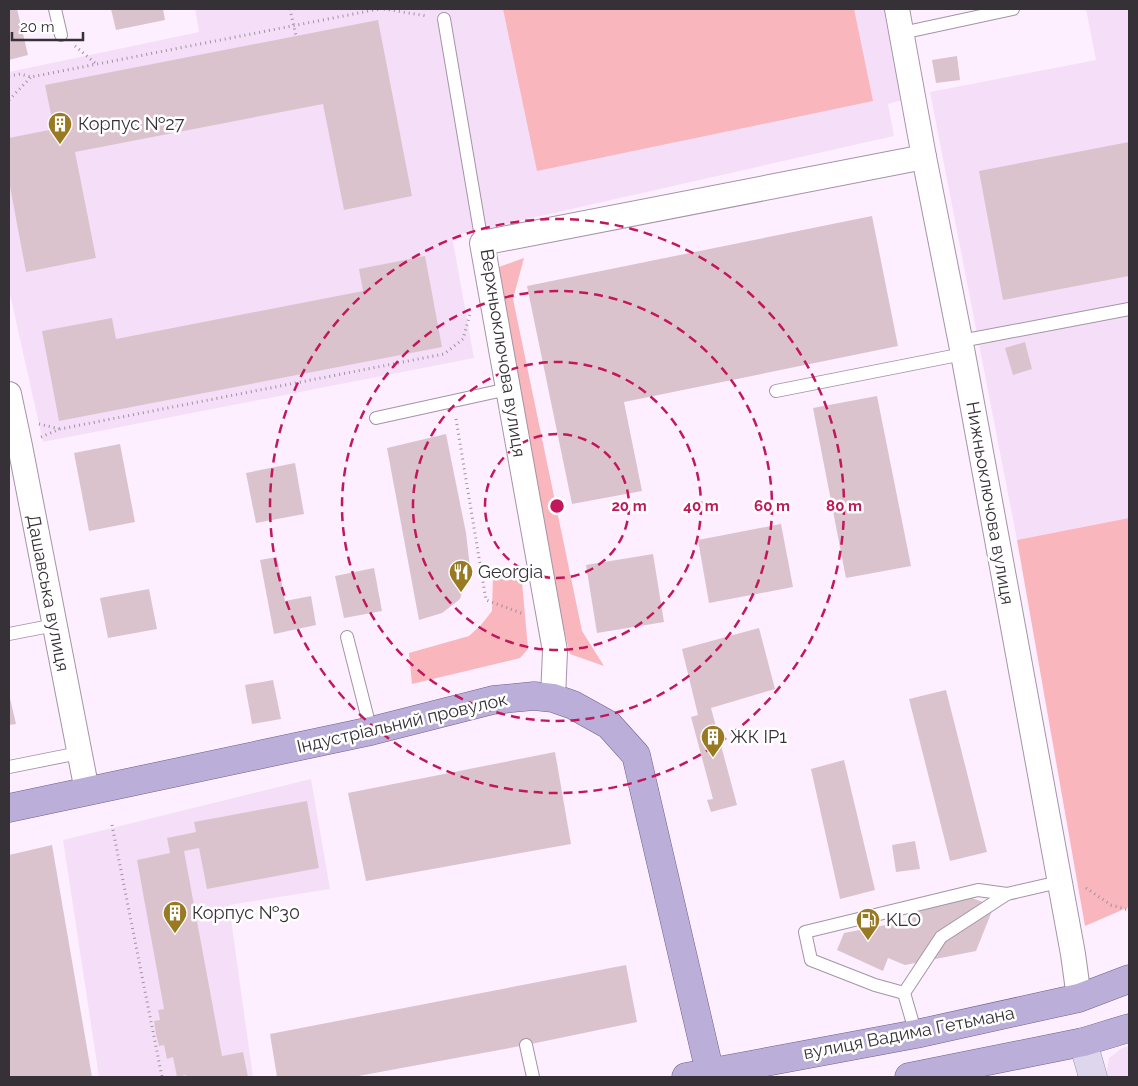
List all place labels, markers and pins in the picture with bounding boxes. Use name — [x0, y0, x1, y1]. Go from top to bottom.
building icon: Корпус №27 — [47, 111, 73, 145]
place label: Корпус №27 — [78, 113, 185, 134]
centre of rings — [548, 497, 566, 515]
restaurant icon: Georgia — [448, 559, 474, 593]
place label: Georgia — [478, 561, 543, 582]
building icon: ЖК IP1 — [700, 724, 726, 758]
place label: ЖК IP1 — [730, 726, 787, 747]
building icon: Корпус №30 — [162, 900, 188, 934]
place label: Корпус №30 — [192, 902, 300, 923]
fuel station icon: KLO — [855, 907, 881, 941]
place label: KLO — [886, 909, 921, 930]

